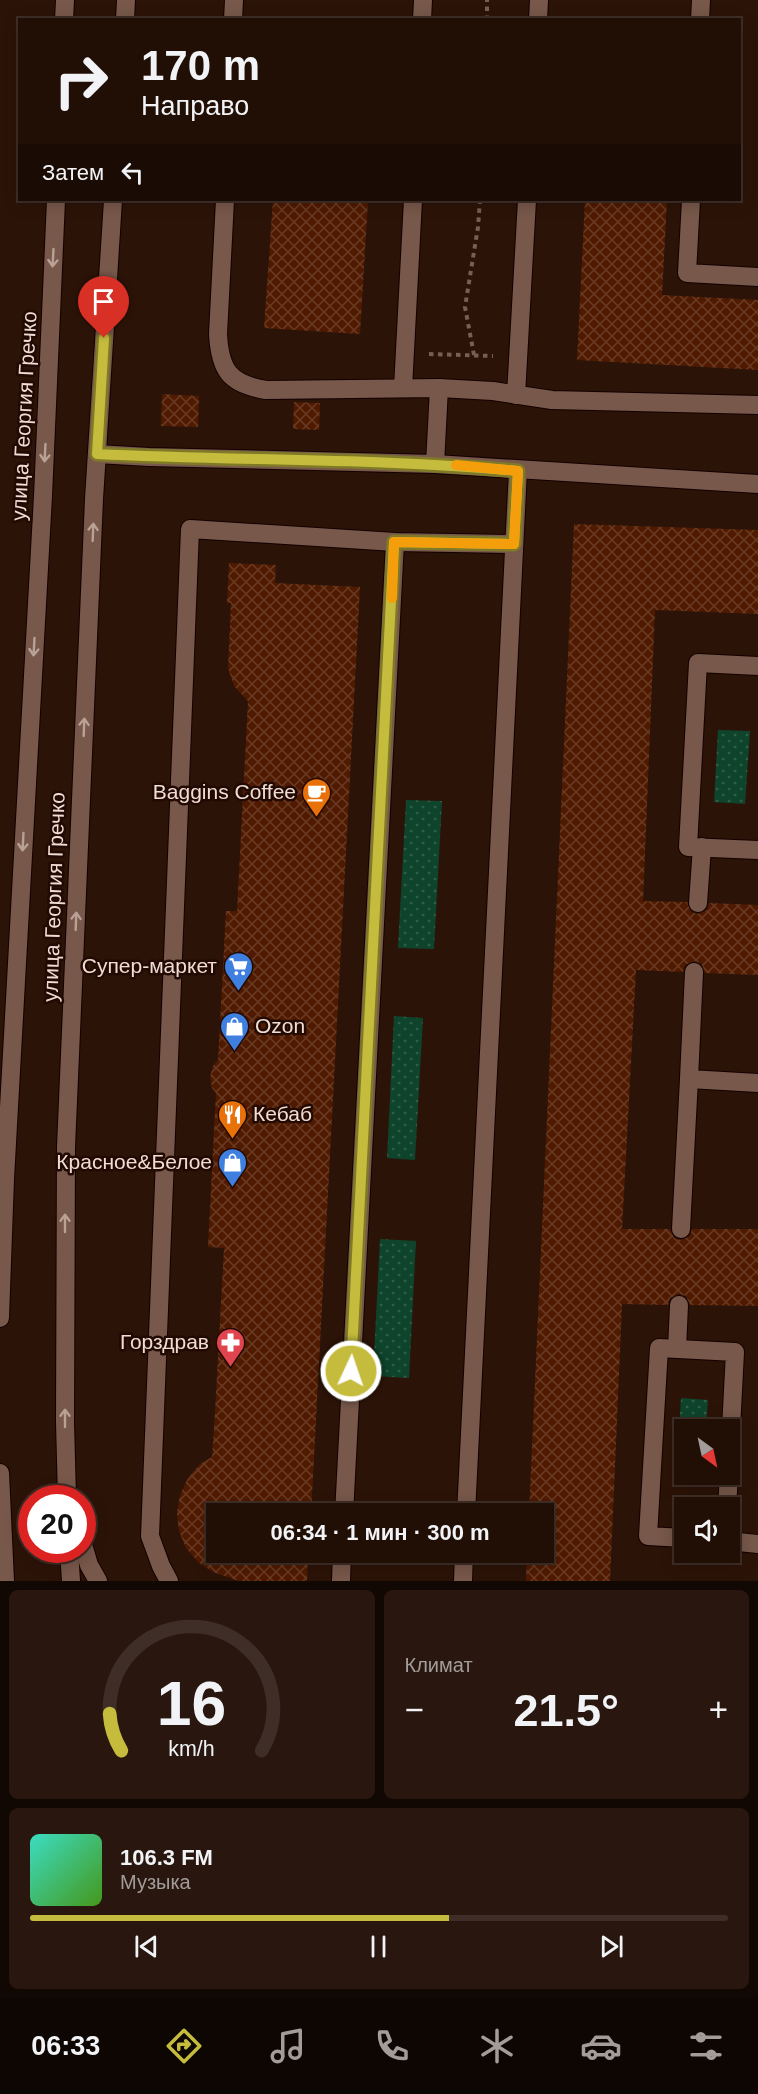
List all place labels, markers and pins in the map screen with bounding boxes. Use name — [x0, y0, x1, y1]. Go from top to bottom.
pin — [78, 276, 129, 338]
cafe icon: Baggins Coffee — [301, 776, 333, 818]
place label: Baggins Coffee — [153, 780, 296, 803]
supermarket icon: Супер-маркет — [222, 950, 254, 992]
place label: Супер-маркет — [82, 954, 217, 977]
shop icon: Ozon — [218, 1010, 250, 1052]
place label: Ozon — [255, 1014, 305, 1037]
restaurant icon: Кебаб — [216, 1098, 248, 1140]
place label: Кебаб — [253, 1102, 312, 1125]
shop icon: Красное&Белое — [217, 1146, 249, 1188]
place label: Красное&Белое — [56, 1150, 212, 1173]
pharmacy icon: Горздрав — [214, 1326, 246, 1368]
place label: Горздрав — [120, 1330, 209, 1353]

